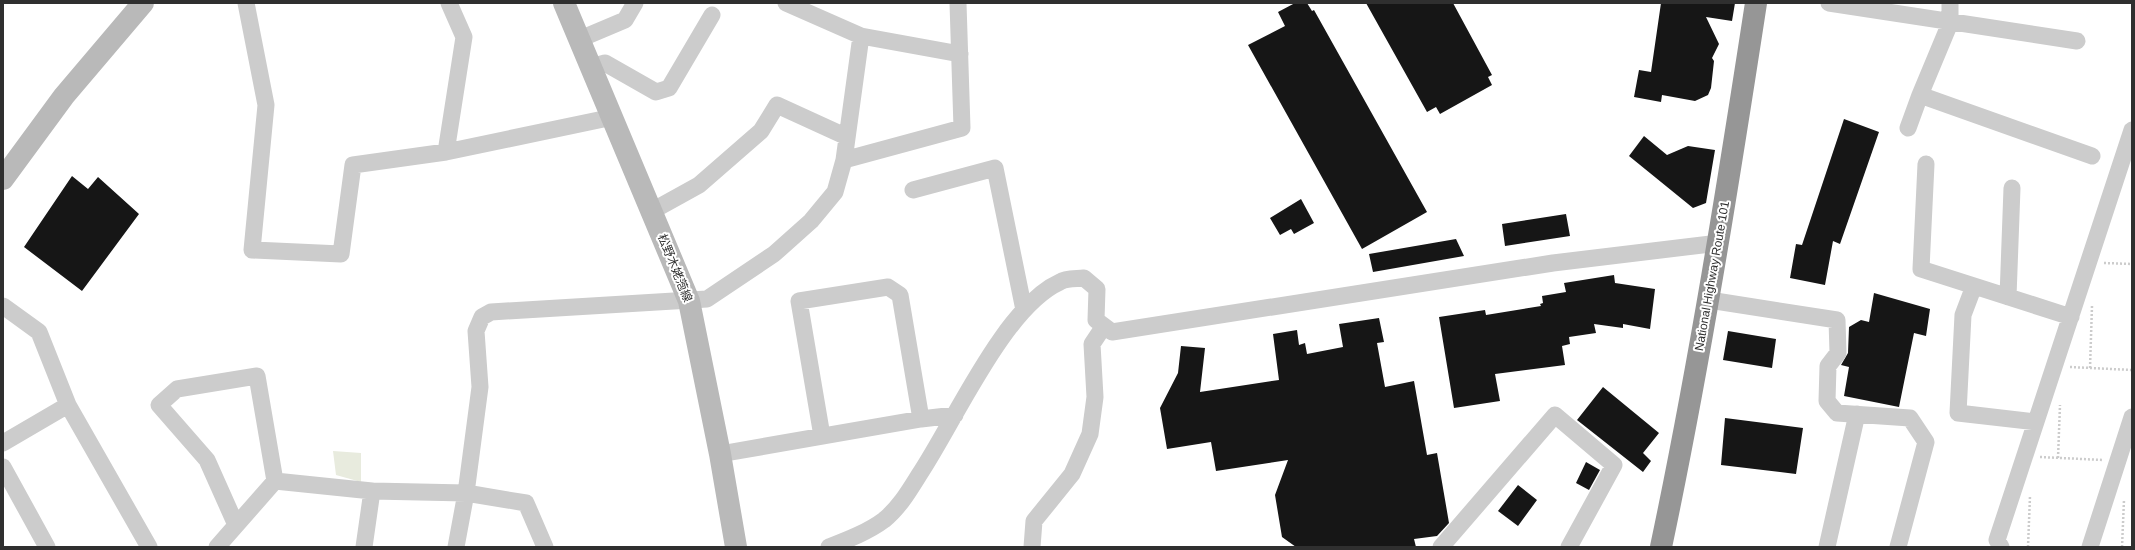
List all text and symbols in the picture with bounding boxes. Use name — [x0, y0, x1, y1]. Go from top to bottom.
street label: National Highway Route 101 — [1692, 200, 1732, 352]
street label: 松野木姥萢線 — [655, 232, 695, 304]

